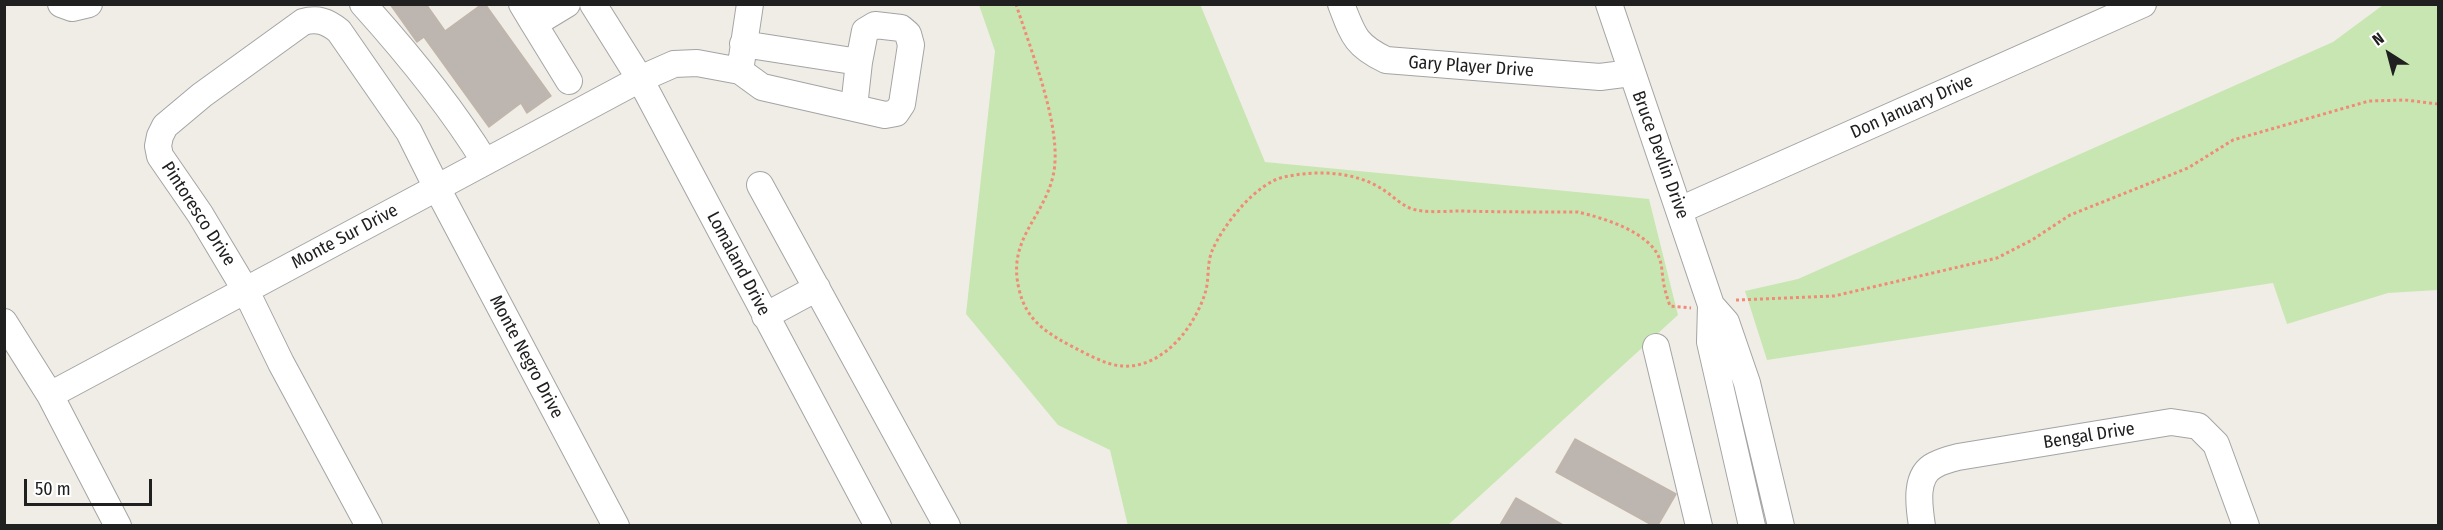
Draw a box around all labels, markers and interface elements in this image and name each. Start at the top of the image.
north arrow [2359,24,2419,84]
text: N [2369,29,2388,50]
street label: Gary Player Drive [1408,52,1534,82]
street label: Don January Drive [1847,70,1977,144]
street label: Bruce Devlin Drive [1627,88,1693,222]
street label: Pintoresco Drive [156,158,240,270]
street label: Monte Sur Drive [288,200,402,274]
street label: Lomaland Drive [702,208,774,320]
street label: Monte Negro Drive [484,292,568,422]
street label: Bengal Drive [2042,418,2136,454]
scale bar [27,467,154,505]
text: 50 m [35,478,71,500]

